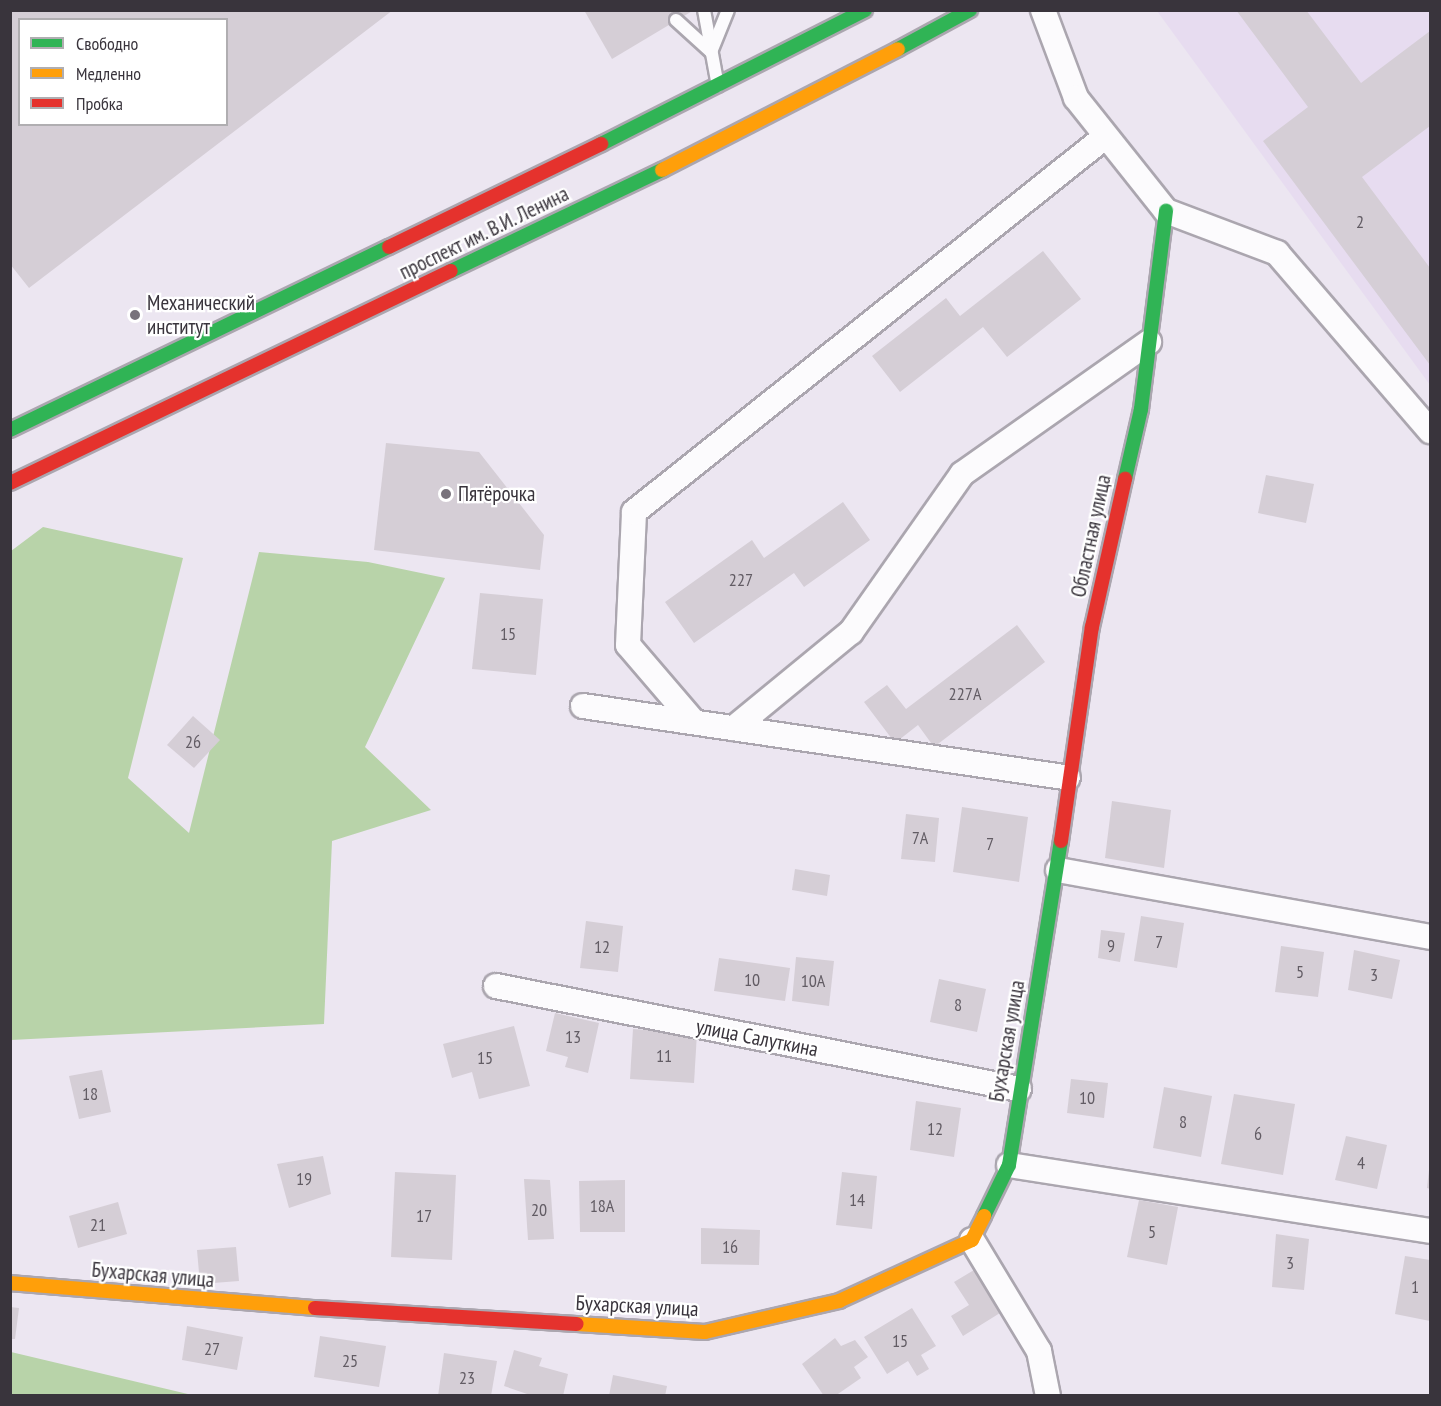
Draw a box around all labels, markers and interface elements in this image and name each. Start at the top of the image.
legend [18,18,228,126]
text: Свободно [76,32,138,55]
text: Медленно [76,62,141,85]
text: Пробка [76,92,123,115]
street label: проспект им. В.И. Ленина [394,180,574,286]
house number: 2 [1356,211,1364,233]
place label: Механический институт [147,290,255,340]
marker: Механический институт [128,308,142,322]
street label: Областная улица [1066,472,1116,600]
place label: Пятёрочка [458,481,535,507]
marker: Пятёрочка [439,487,453,501]
house number: 227 [729,569,753,591]
house number: 15 [500,623,516,645]
house number: 227А [949,683,981,705]
house number: 26 [185,731,201,753]
house number: 7А [912,827,928,849]
house number: 7 [986,833,994,855]
house number: 7 [1155,931,1163,953]
house number: 9 [1107,935,1115,957]
house number: 12 [594,936,610,958]
house number: 5 [1296,961,1304,983]
house number: 3 [1370,964,1378,986]
house number: 10 [744,969,760,991]
house number: 10А [801,970,825,992]
street label: Бухарская улица [984,978,1030,1104]
house number: 8 [954,994,962,1016]
street label: улица Салуткина [694,1014,820,1062]
house number: 13 [565,1026,581,1048]
house number: 11 [656,1045,672,1067]
house number: 15 [477,1047,493,1069]
house number: 18 [82,1083,98,1105]
house number: 10 [1079,1087,1095,1109]
house number: 8 [1179,1111,1187,1133]
house number: 12 [927,1118,943,1140]
house number: 6 [1254,1123,1262,1145]
house number: 4 [1357,1152,1365,1174]
house number: 19 [296,1168,312,1190]
house number: 14 [849,1189,865,1211]
house number: 18А [590,1195,614,1217]
house number: 20 [531,1199,547,1221]
house number: 17 [416,1205,432,1227]
house number: 21 [90,1214,106,1236]
house number: 5 [1148,1221,1156,1243]
house number: 16 [722,1236,738,1258]
house number: 3 [1286,1252,1294,1274]
street label: Бухарская улица [91,1257,215,1293]
house number: 1 [1411,1276,1419,1298]
street label: Бухарская улица [575,1290,699,1322]
house number: 15 [892,1330,908,1352]
house number: 27 [204,1338,220,1360]
house number: 25 [342,1350,358,1372]
house number: 23 [459,1367,475,1389]

